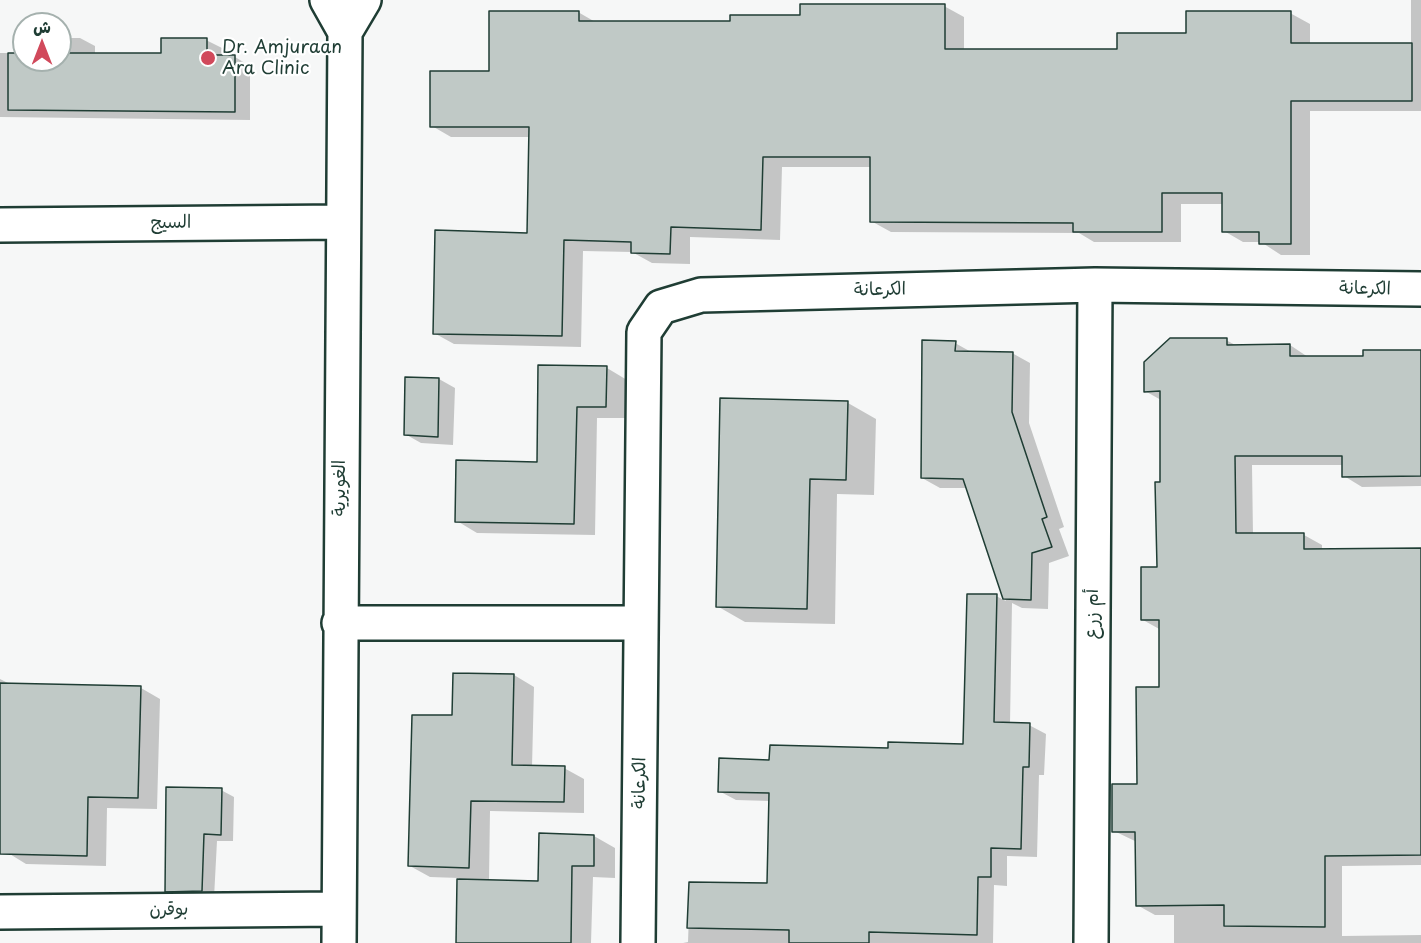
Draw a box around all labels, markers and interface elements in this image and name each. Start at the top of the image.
north arrow [12,12,72,72]
text: ش [33,14,51,38]
place label: Dr. Amjuraan Ara Clinic [222,37,342,80]
marker: Dr. Amjuraan Ara Clinic [199,49,217,67]
street label: السيج [150,212,192,234]
street label: الكرعانة [1339,278,1391,300]
street label: الكرعانة [854,279,906,301]
street label: الغويرية [329,460,351,516]
street label: أم زرع [1082,589,1104,639]
street label: الكرعانة [629,757,651,809]
street label: بوقرن [149,899,189,921]

